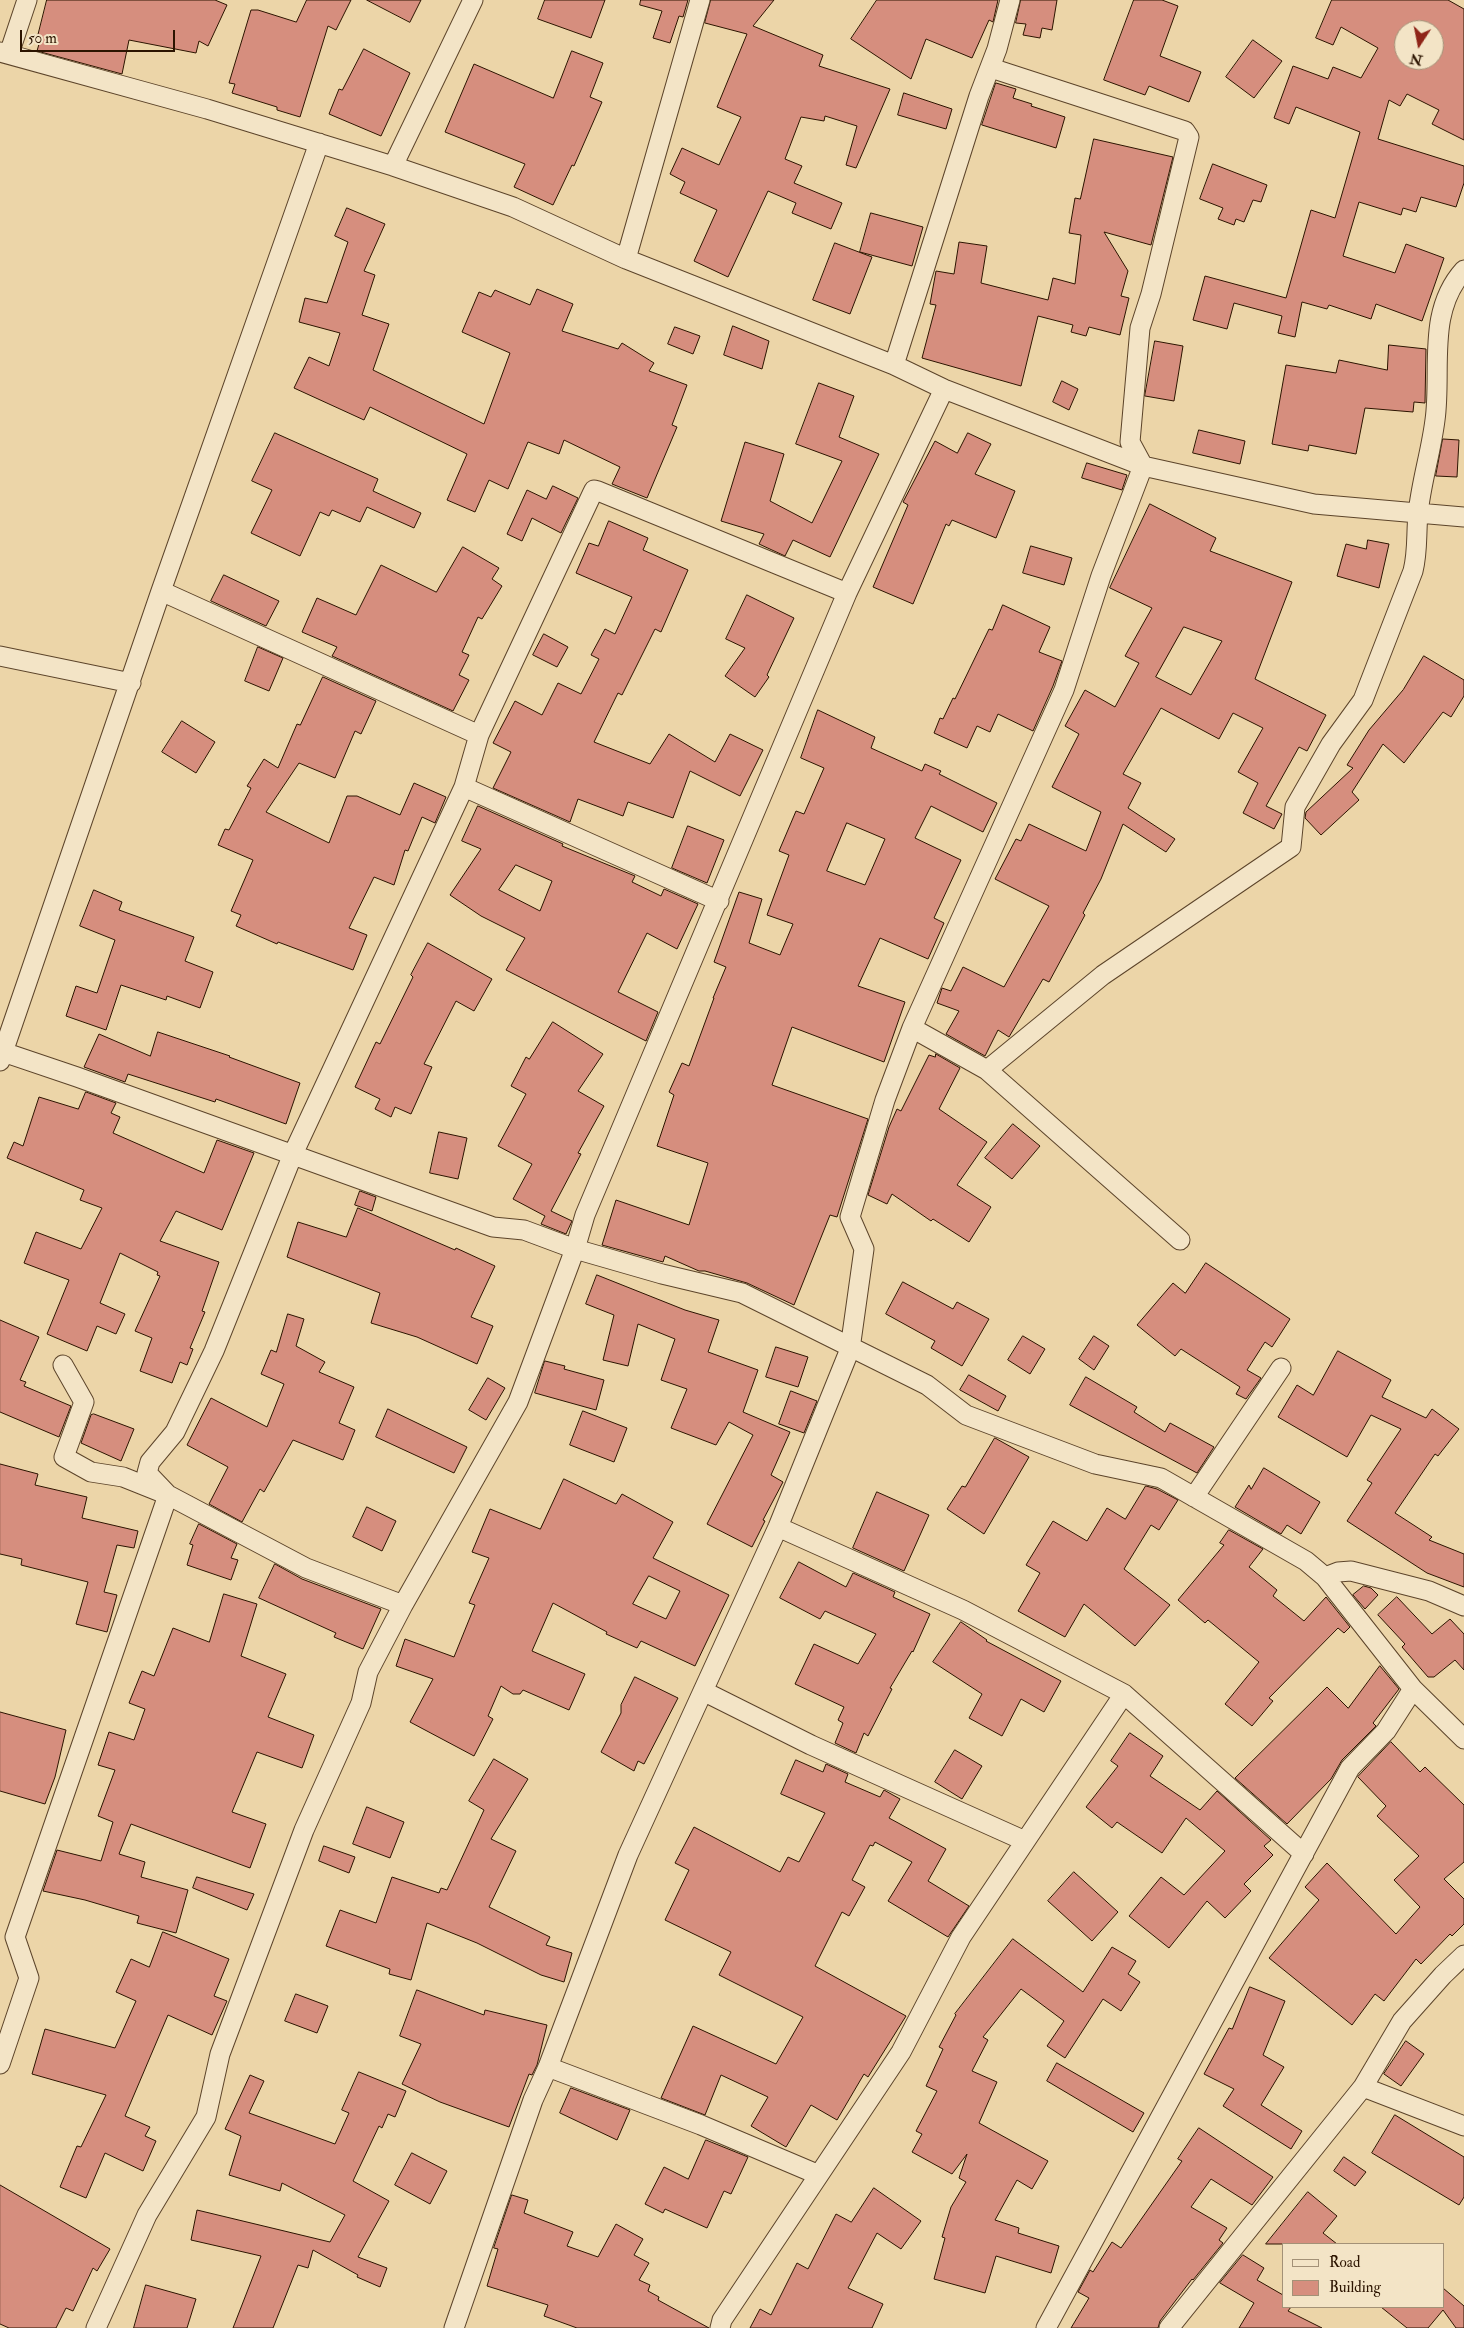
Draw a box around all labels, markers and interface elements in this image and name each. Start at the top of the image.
scale bar [22,20,178,52]
north arrow [1394,20,1444,70]
text: 50 m [28,29,57,48]
text: N [1408,50,1424,69]
legend [1282,2243,1444,2308]
text: Road [1329,2253,1360,2272]
text: Building [1329,2278,1381,2297]

